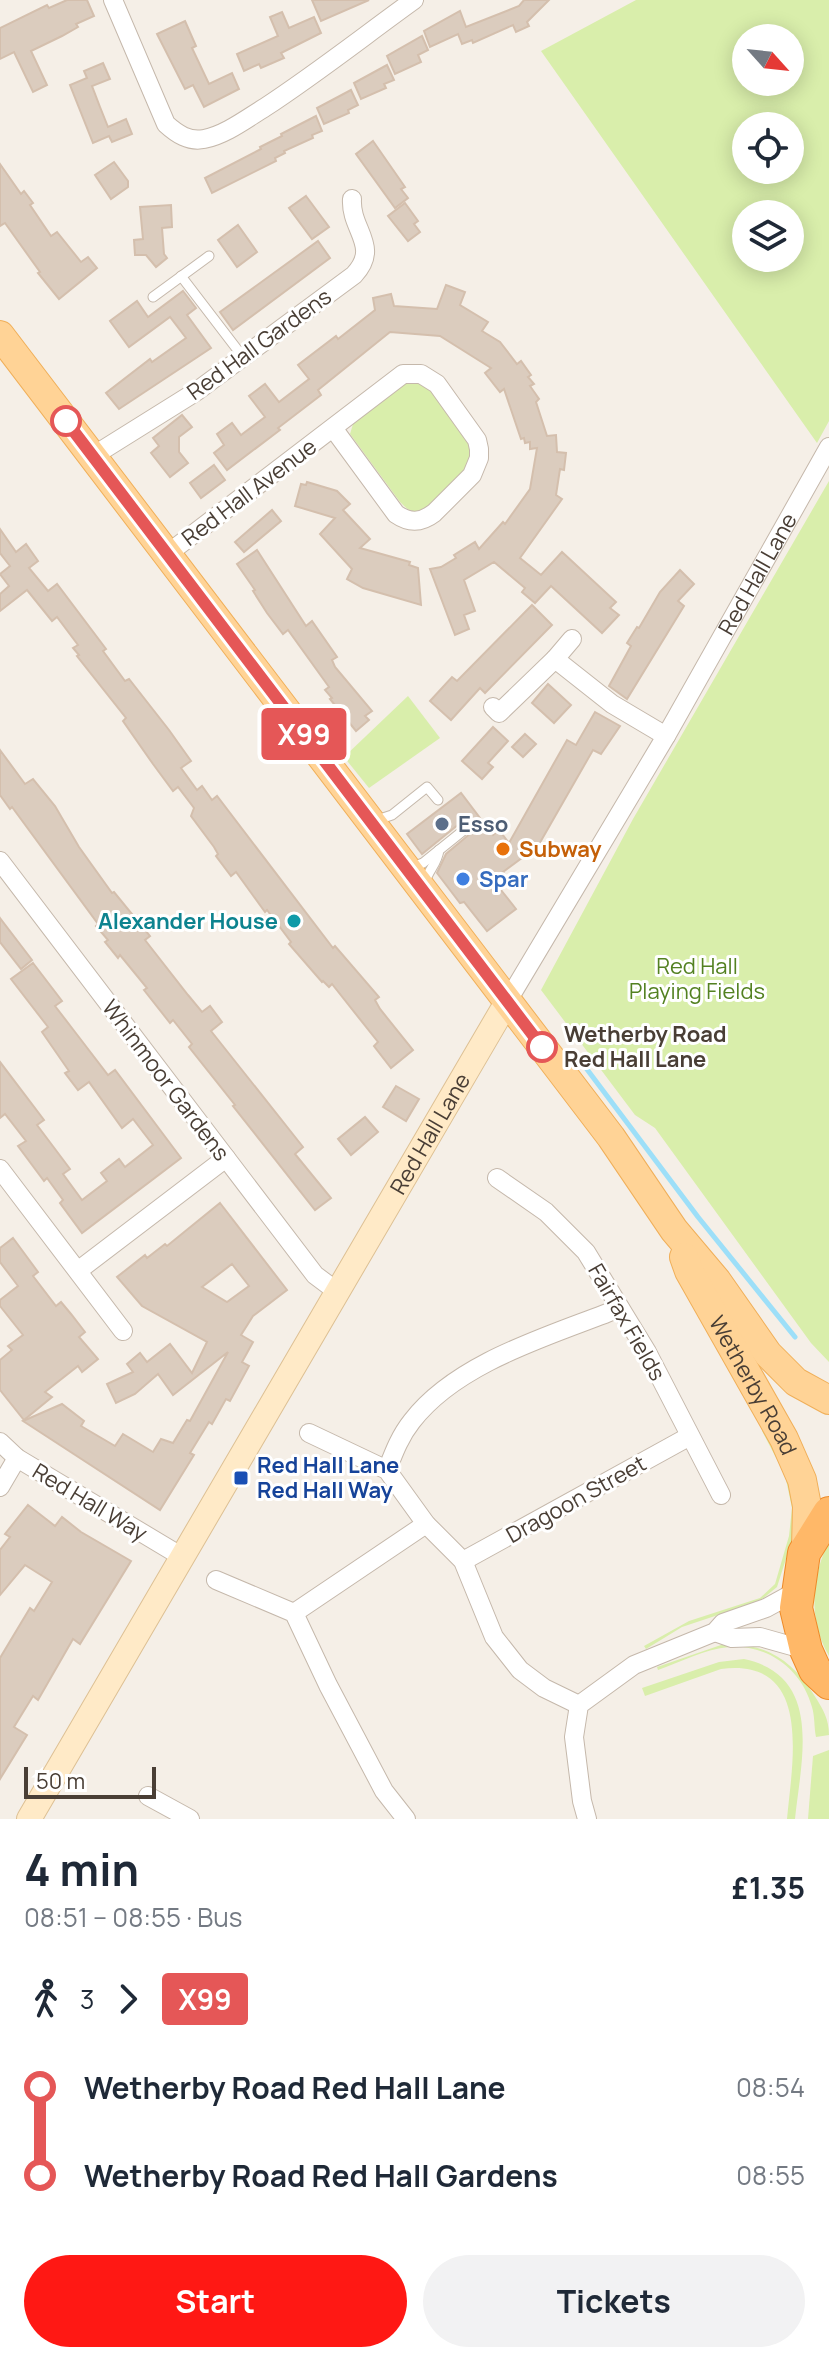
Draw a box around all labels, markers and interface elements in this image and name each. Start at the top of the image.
north arrow [732,24,804,96]
map controls [732,24,804,272]
button: locate [732,112,804,184]
button: layers [732,200,804,272]
street label: Red Hall Gardens [181,281,337,407]
unlabelled marker [51,406,81,436]
street label: Red Hall Avenue [176,431,323,553]
street label: Red Hall Lane [711,507,804,640]
line badge: X99 [258,708,350,760]
text: X99 [277,715,331,753]
place label: Esso [458,809,508,839]
marker: Esso [433,815,451,833]
place label: Subway [519,834,602,864]
marker: Subway [494,840,512,858]
place label: Spar [479,864,529,894]
marker: Spar [454,870,472,888]
place label: Alexander House [98,906,278,936]
marker: Alexander House [285,912,303,930]
park label: Red Hall Playing Fields [629,951,765,1006]
street label: Whinmoor Gardens [96,993,236,1167]
place label: Wetherby Road Red Hall Lane [564,1019,727,1074]
marker: Wetherby Road Red Hall Lane [527,1032,557,1062]
street label: Red Hall Lane [383,1068,477,1200]
street label: Fairfax Fields [581,1258,673,1386]
street label: Wetherby Road [702,1310,804,1460]
street label: Dragoon Street [501,1448,651,1550]
place label: Red Hall Lane Red Hall Way [257,1450,399,1505]
street label: Red Hall Way [27,1456,153,1548]
marker: Red Hall Lane Red Hall Way [232,1469,250,1487]
scale bar [24,1763,156,1799]
text: 50 m [36,1766,85,1796]
text: 4 min [24,1839,139,1899]
text: £1.35 [732,1867,805,1908]
text: 08:51 – 08:55 · Bus [24,1899,242,1935]
icon: walk [24,1977,68,2021]
icon: forward [106,1977,150,2021]
text: X99 [178,1980,232,2018]
text: 3 [80,1981,94,2017]
text: Wetherby Road Red Hall Lane [84,2067,506,2108]
text: 08:54 [736,2069,805,2105]
text: Wetherby Road Red Hall Gardens [84,2155,558,2196]
text: 08:55 [736,2157,805,2193]
button: Start [24,2255,407,2347]
button: Tickets [423,2255,805,2347]

